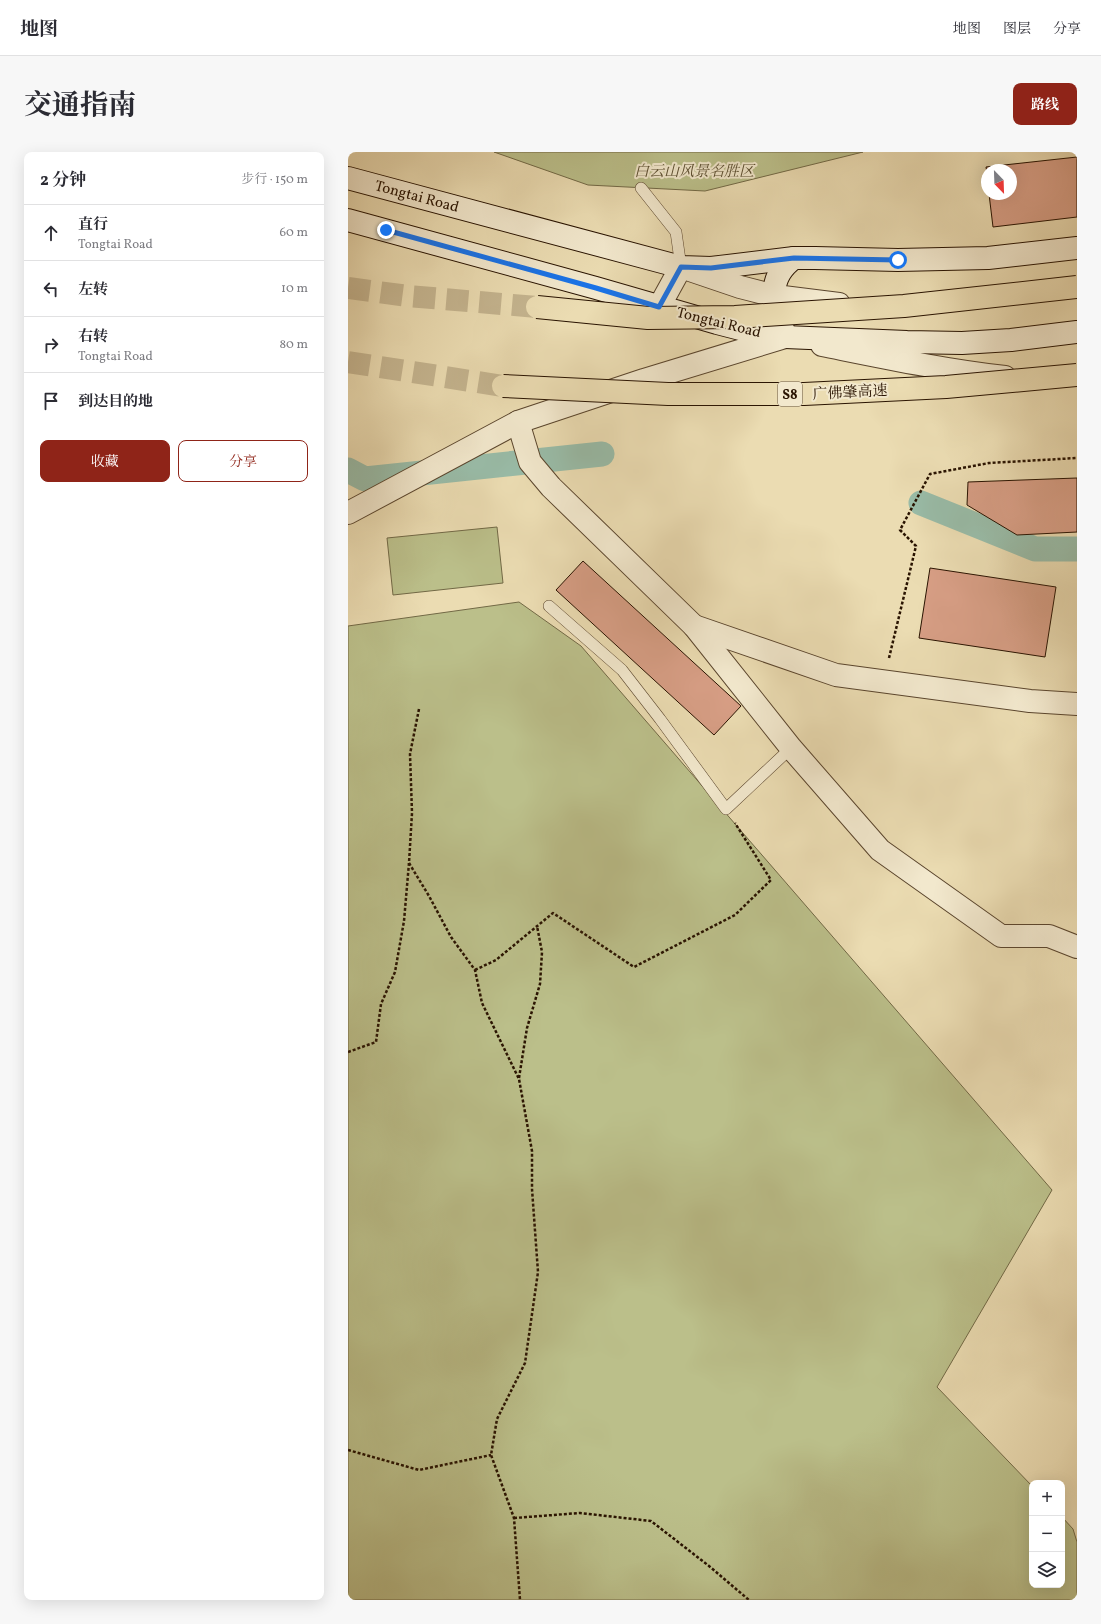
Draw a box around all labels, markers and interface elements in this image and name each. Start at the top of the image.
text: 地图 [20,17,58,43]
text: 地图 [953,20,981,39]
text: 图层 [1003,20,1031,39]
text: 分享 [1053,20,1081,39]
button: 路线 [1013,83,1077,125]
text: 交通指南 [24,87,136,126]
park label: 白云山风景名胜区 [634,162,756,183]
north arrow [981,164,1017,200]
text: 2 分钟 [40,169,86,192]
text: 步行 · 150 m [241,171,308,189]
street label: Tongtai Road [372,176,461,219]
text: 直行 [78,215,108,236]
route end [377,221,395,239]
icon: ahead [40,222,62,244]
text: 60 m [280,224,308,242]
text: Tongtai Road [78,236,153,254]
route start [889,251,907,269]
icon: left [40,278,62,300]
text: 左转 [78,280,108,301]
text: 10 m [281,280,308,298]
street label: Tongtai Road [674,303,763,344]
text: 右转 [78,327,108,348]
icon: right [40,334,62,356]
text: 80 m [279,336,308,354]
text: Tongtai Road [78,348,153,366]
street label: 广佛肇高速 [812,381,888,406]
road number: S8 [778,382,802,406]
icon: arrive [40,390,62,412]
text: 到达目的地 [78,392,153,413]
button: 收藏 [40,440,170,482]
button: 分享 [178,440,308,482]
map controls [1029,1480,1065,1588]
button: + [1029,1480,1065,1516]
button: − [1029,1516,1065,1552]
button: layers [1029,1552,1065,1588]

